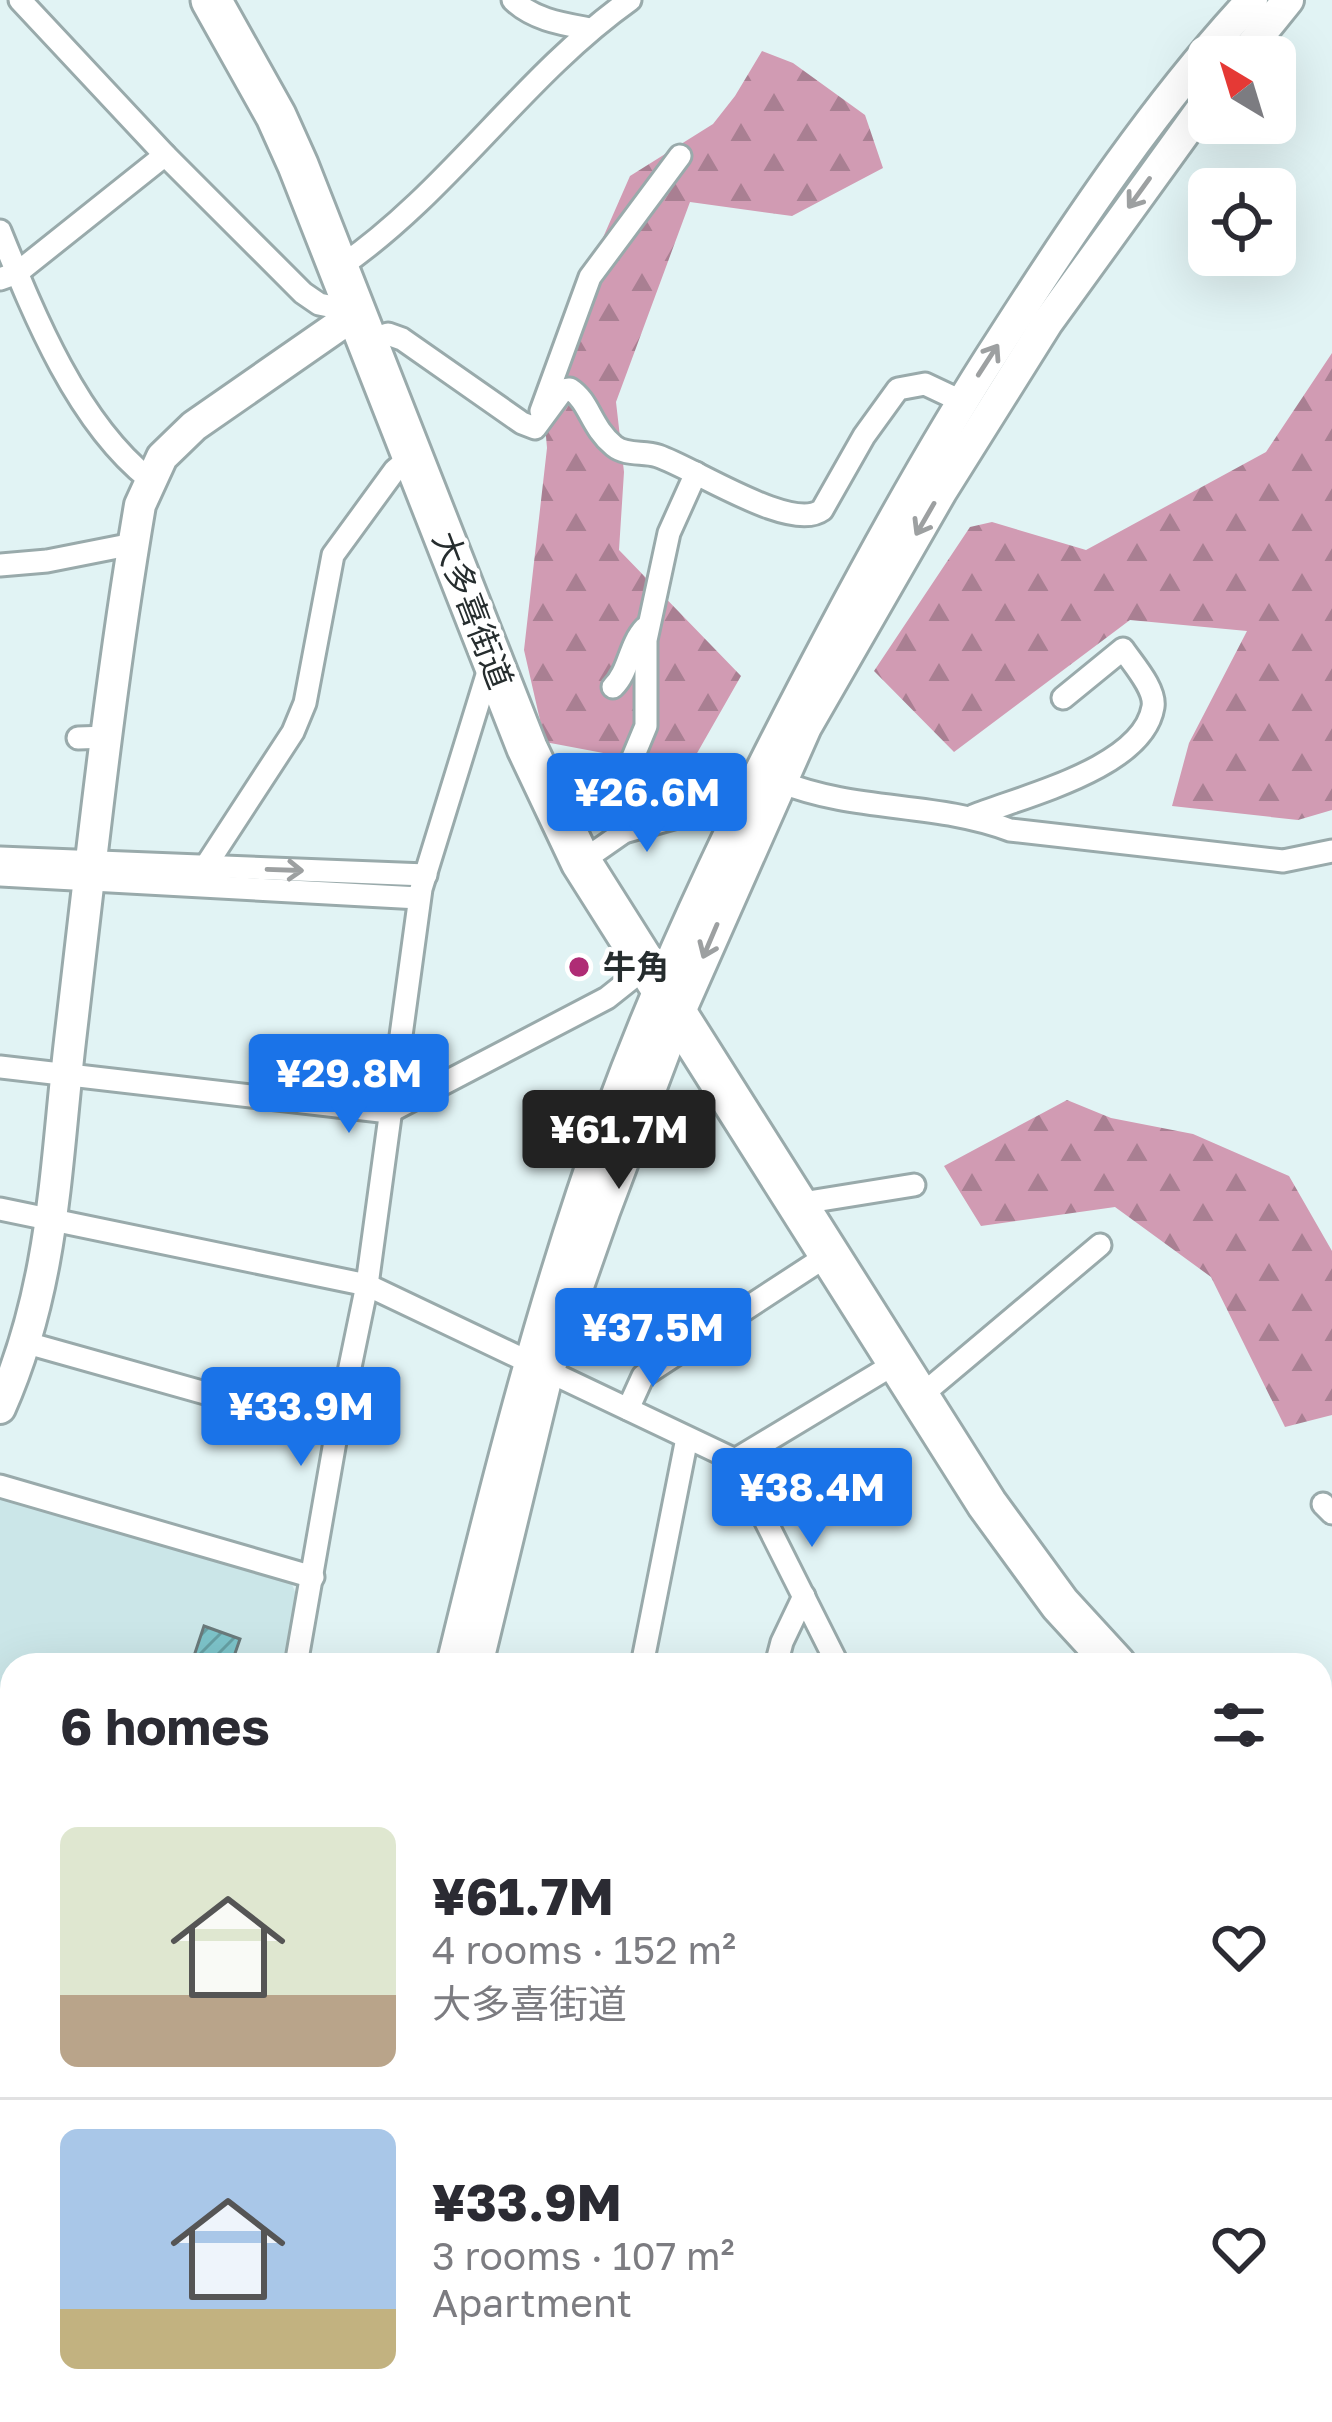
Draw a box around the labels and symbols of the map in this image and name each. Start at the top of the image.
north arrow [1188,36,1296,144]
one-way arrow [1127,176,1152,209]
one-way arrow [975,344,1000,378]
one-way arrow [913,501,937,536]
street label: 大多喜街道 [426,526,521,694]
pin: ¥26.6M [549,753,745,855]
one-way arrow [265,859,304,882]
one-way arrow [698,922,720,958]
place label: 牛角 [603,947,669,986]
marker: 牛角 [566,954,592,980]
pin: ¥29.8M [251,1034,447,1136]
pin: ¥61.7M [521,1090,717,1192]
pin: ¥37.5M [555,1288,751,1390]
pin: ¥33.9M [203,1367,399,1469]
pin: ¥38.4M [714,1448,910,1550]

